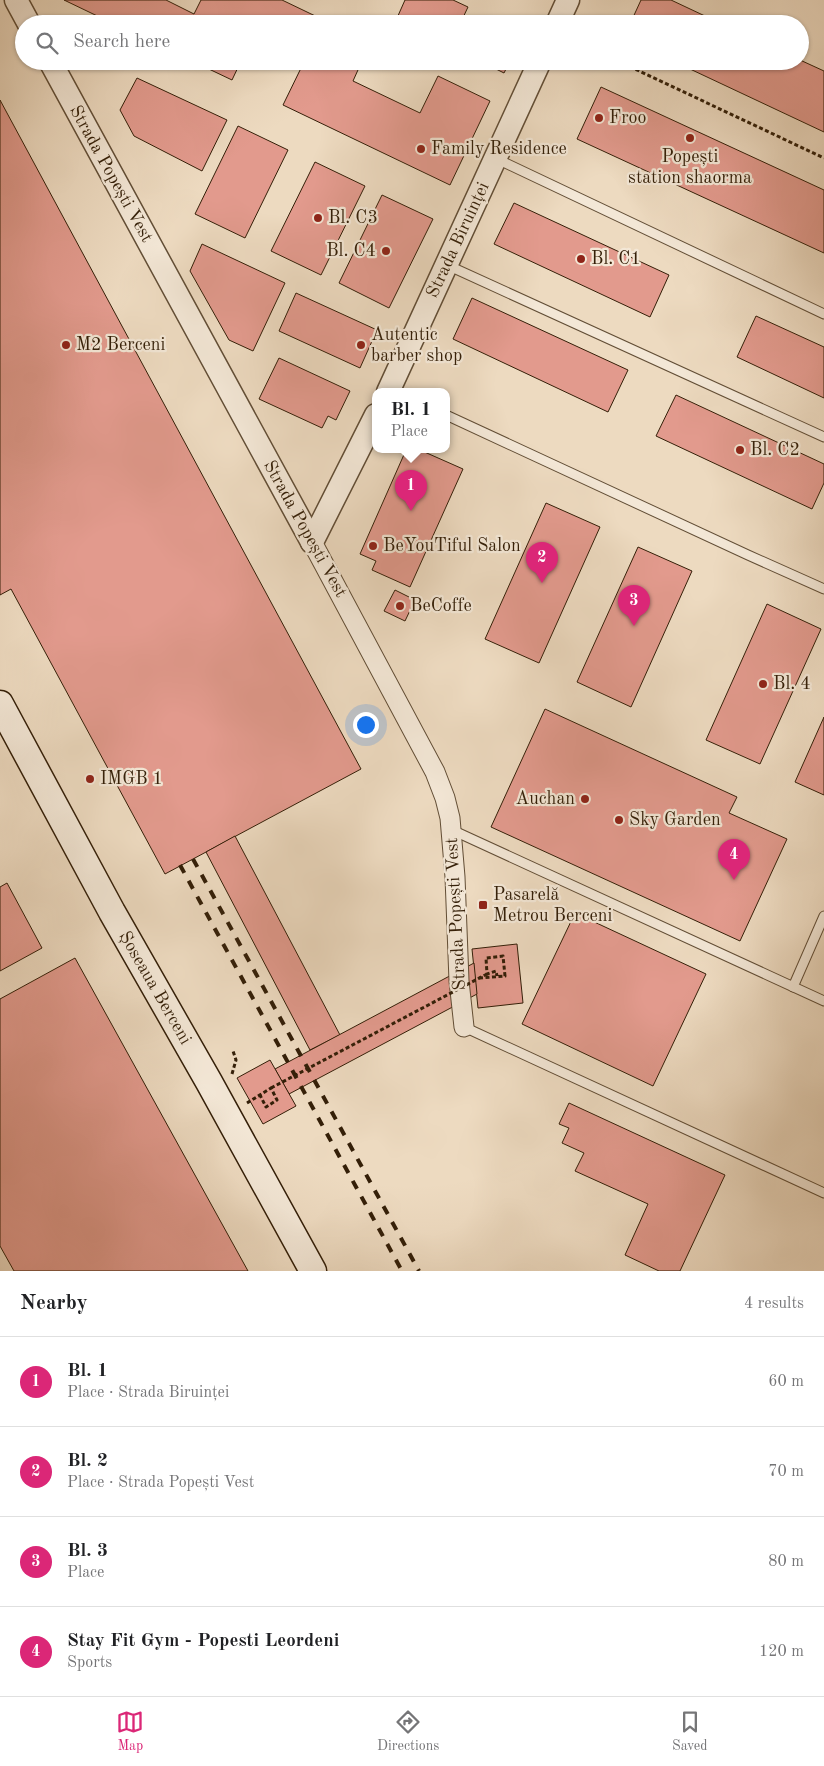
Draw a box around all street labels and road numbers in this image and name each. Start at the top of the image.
street label: Strada Popești Vest [65,103,156,246]
street label: Strada Biruinței [423,179,494,301]
street label: Strada Popești Vest [259,458,350,601]
street label: Strada Popești Vest [443,837,470,991]
street label: Șoseaua Berceni [114,928,195,1048]

